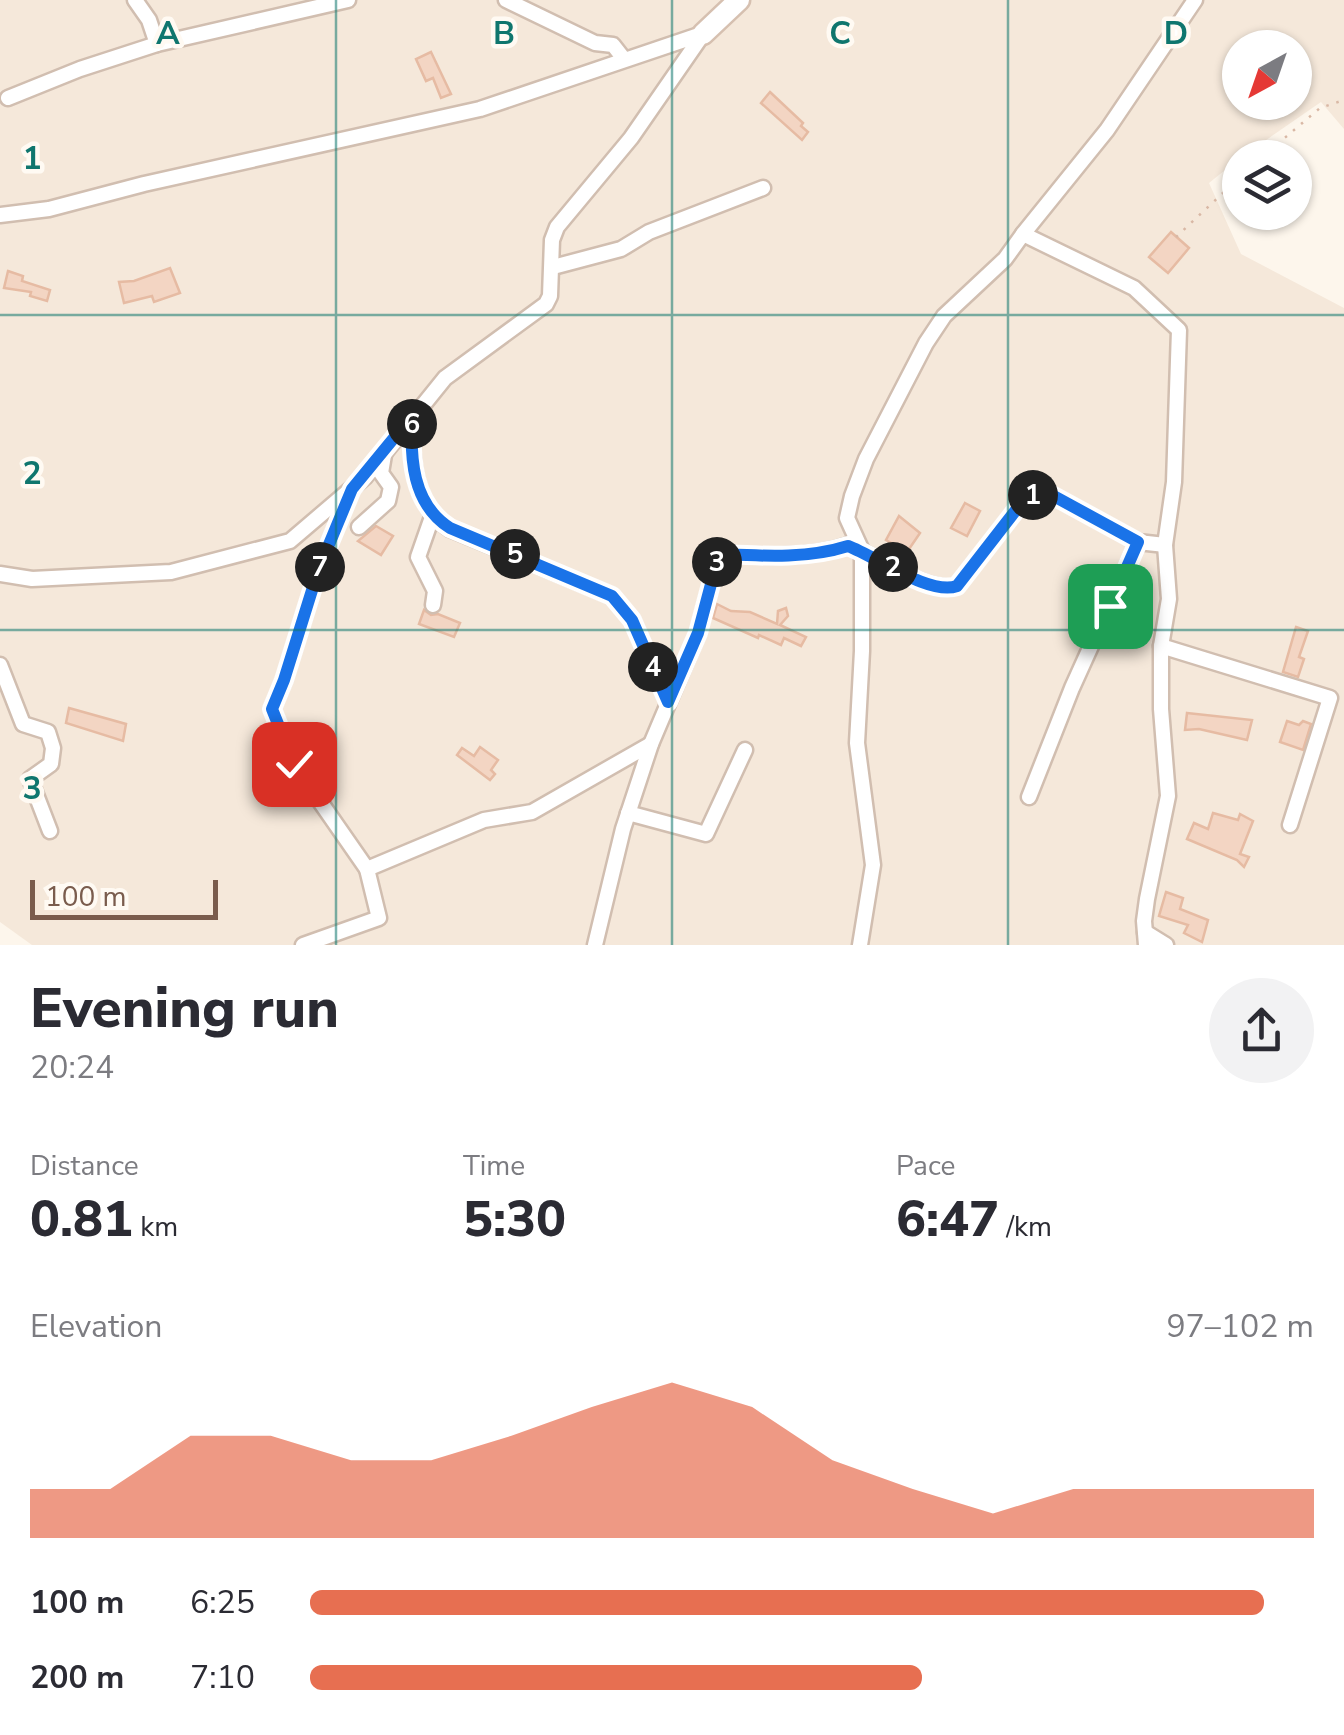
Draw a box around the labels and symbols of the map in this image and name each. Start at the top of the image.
text: A [156,12,180,55]
text: B [493,12,515,55]
text: C [829,12,851,55]
text: D [1164,12,1188,55]
north arrow [1222,30,1312,120]
text: 1 [22,137,42,180]
pin: 6 [387,399,437,449]
text: 2 [22,452,42,495]
pin: 1 [1008,470,1058,520]
pin: 5 [490,529,540,579]
pin: 3 [692,537,742,587]
pin: 7 [295,542,345,592]
pin: 2 [868,542,918,592]
pin [1068,564,1153,649]
pin: 4 [628,642,678,692]
pin [252,722,337,807]
text: 3 [22,767,42,810]
scale bar [30,875,218,920]

